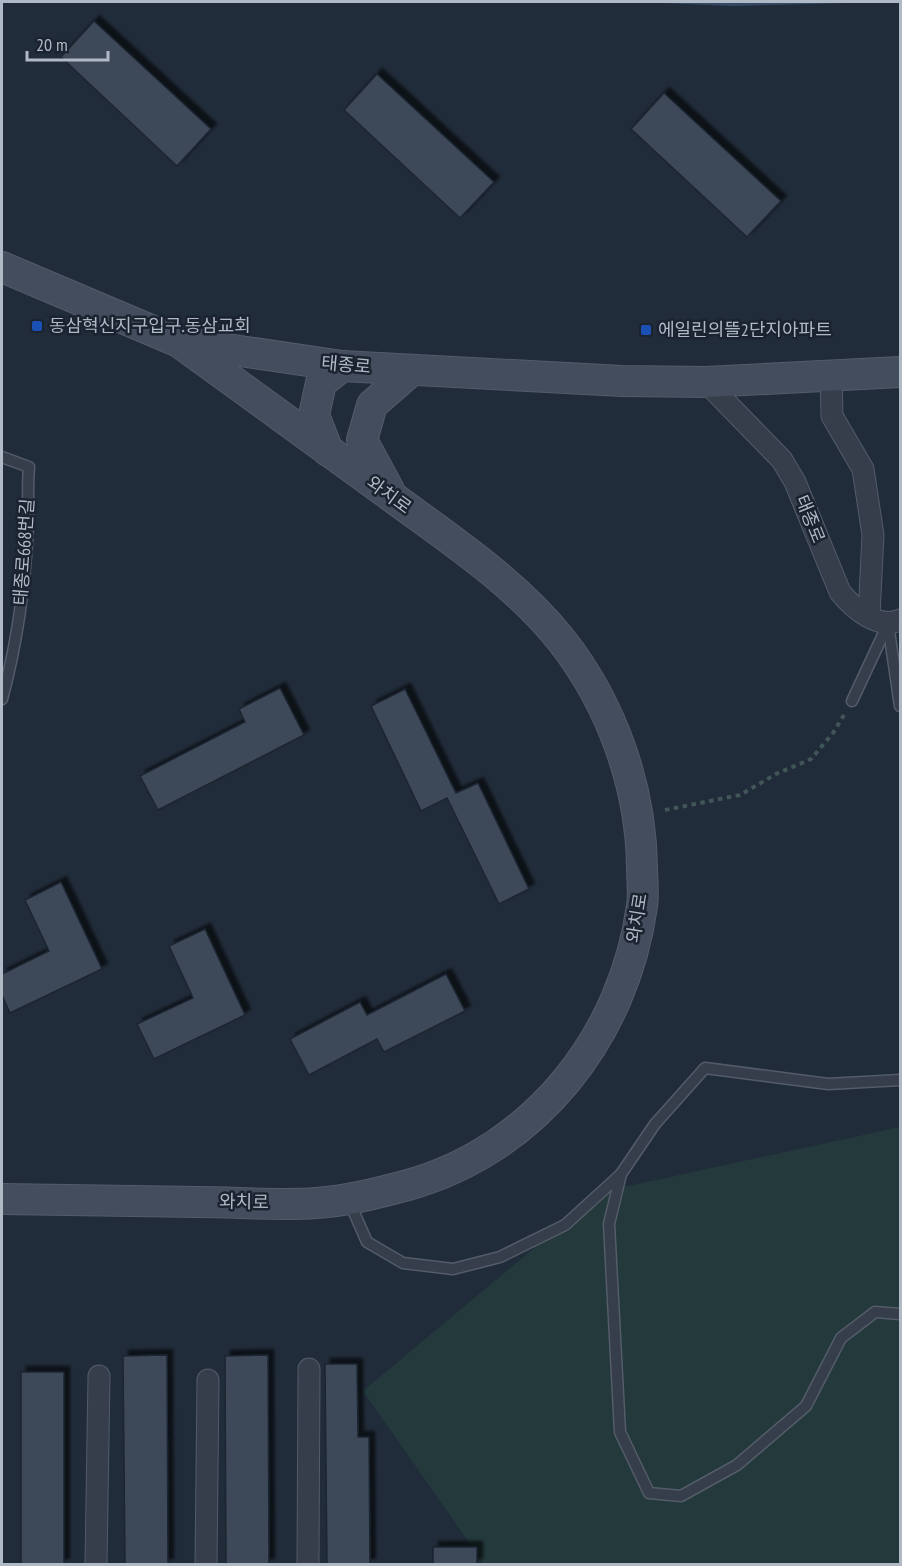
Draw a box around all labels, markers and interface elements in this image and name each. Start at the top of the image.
scale bar [27,24,108,62]
text: 20 m [36,33,68,56]
place label: 동삼혁신지구입구.동삼교회 [49,314,251,337]
place label: 에일린의뜰2단지아파트 [658,318,832,341]
marker: 동삼혁신지구입구.동삼교회 [30,319,44,333]
marker: 에일린의뜰2단지아파트 [639,323,653,337]
street label: 태종로 [320,351,372,378]
street label: 와치로 [362,471,416,519]
street label: 태종로 [790,491,830,546]
street label: 태종로668번길 [8,498,39,606]
street label: 와치로 [621,892,652,944]
street label: 와치로 [219,1190,269,1213]

